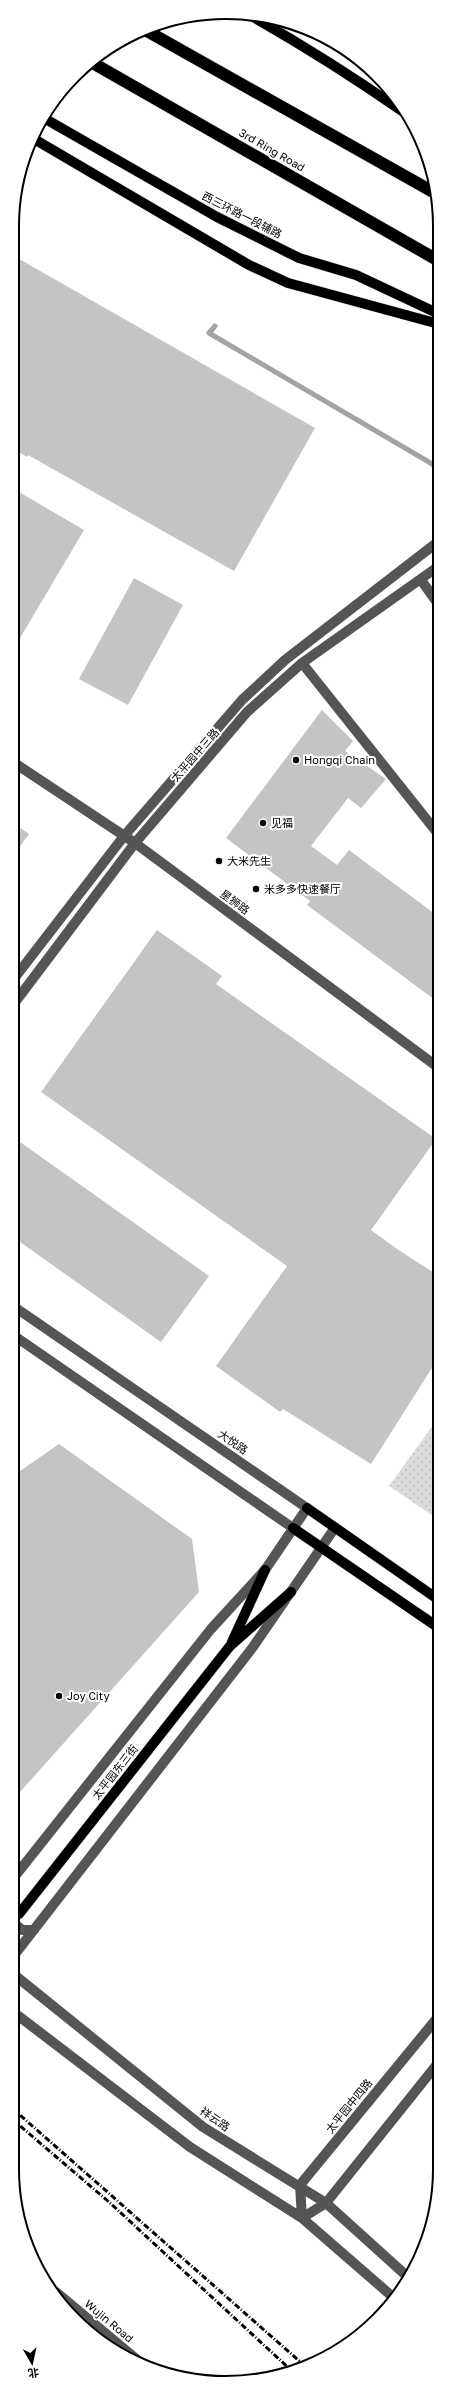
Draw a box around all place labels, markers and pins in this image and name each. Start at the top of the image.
place label: Hongqi Chain [304,753,375,766]
marker: Hongqi Chain [291,755,301,765]
place label: 见福 [271,816,293,829]
marker: 见福 [258,818,268,828]
place label: 大米先生 [227,854,271,867]
marker: 大米先生 [214,856,224,866]
place label: 米多多快速餐厅 [264,882,341,895]
marker: 米多多快速餐厅 [251,884,261,894]
place label: Joy City [67,1689,110,1702]
marker: Joy City [54,1691,64,1701]

